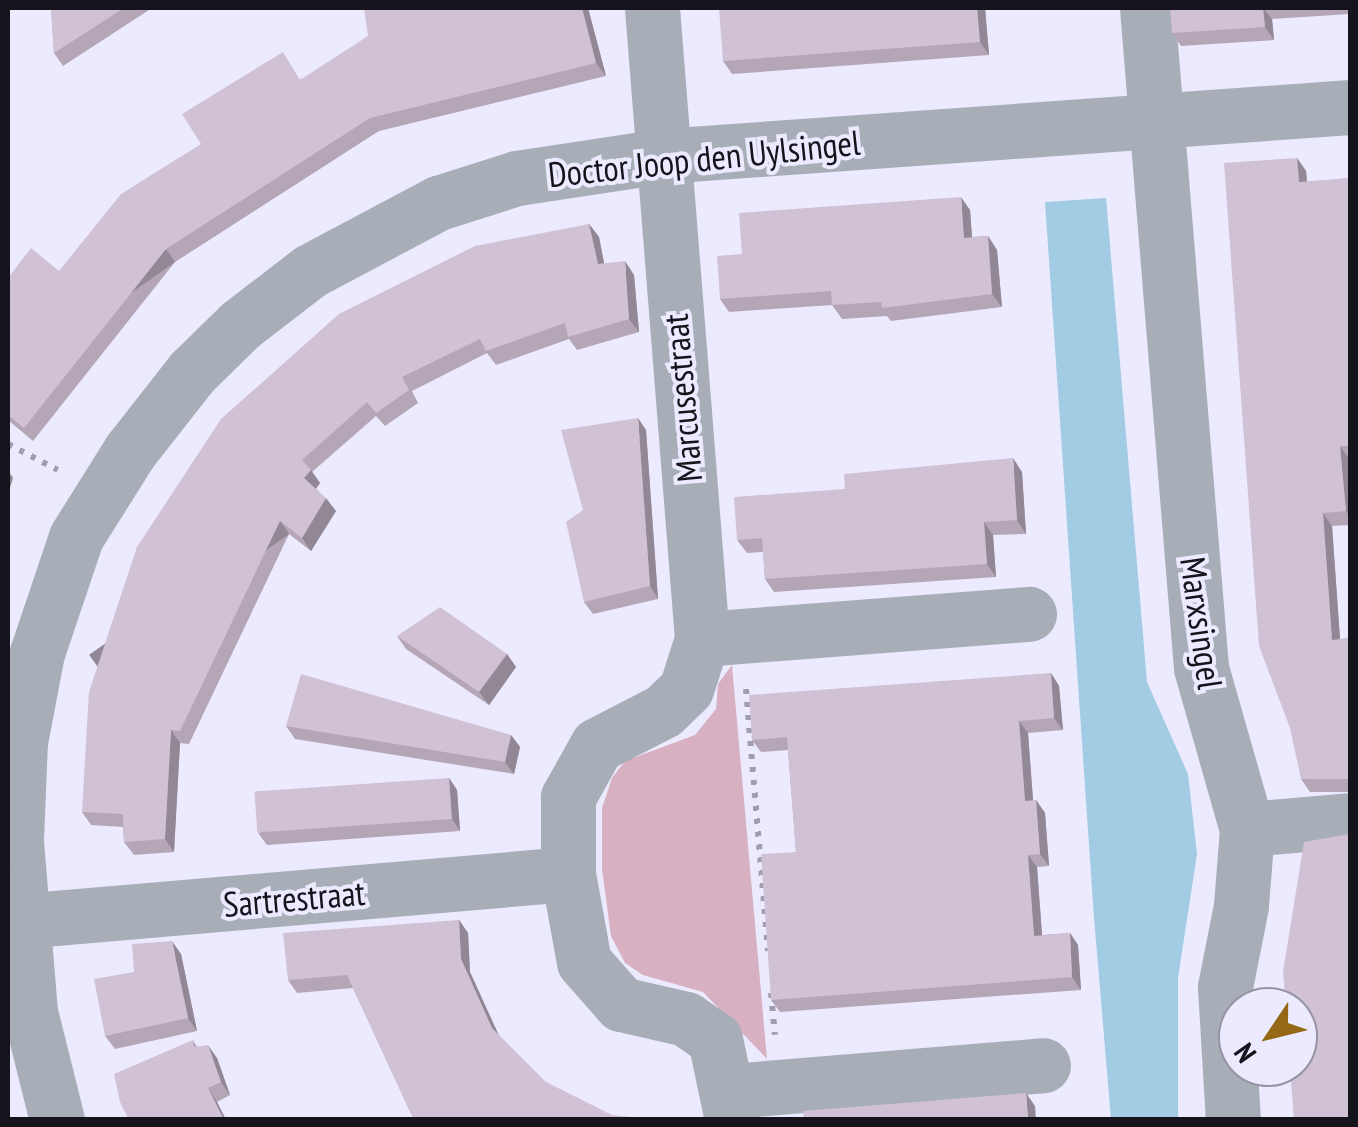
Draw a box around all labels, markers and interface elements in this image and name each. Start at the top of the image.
street label: Doctor Joop den Uylsingel [546,121,862,195]
street label: Marcusestraat [654,312,710,484]
street label: Marxsingel [1172,554,1232,692]
street label: Sartrestraat [222,871,366,925]
north arrow [1218,987,1318,1087]
text: N [1225,1037,1264,1070]

